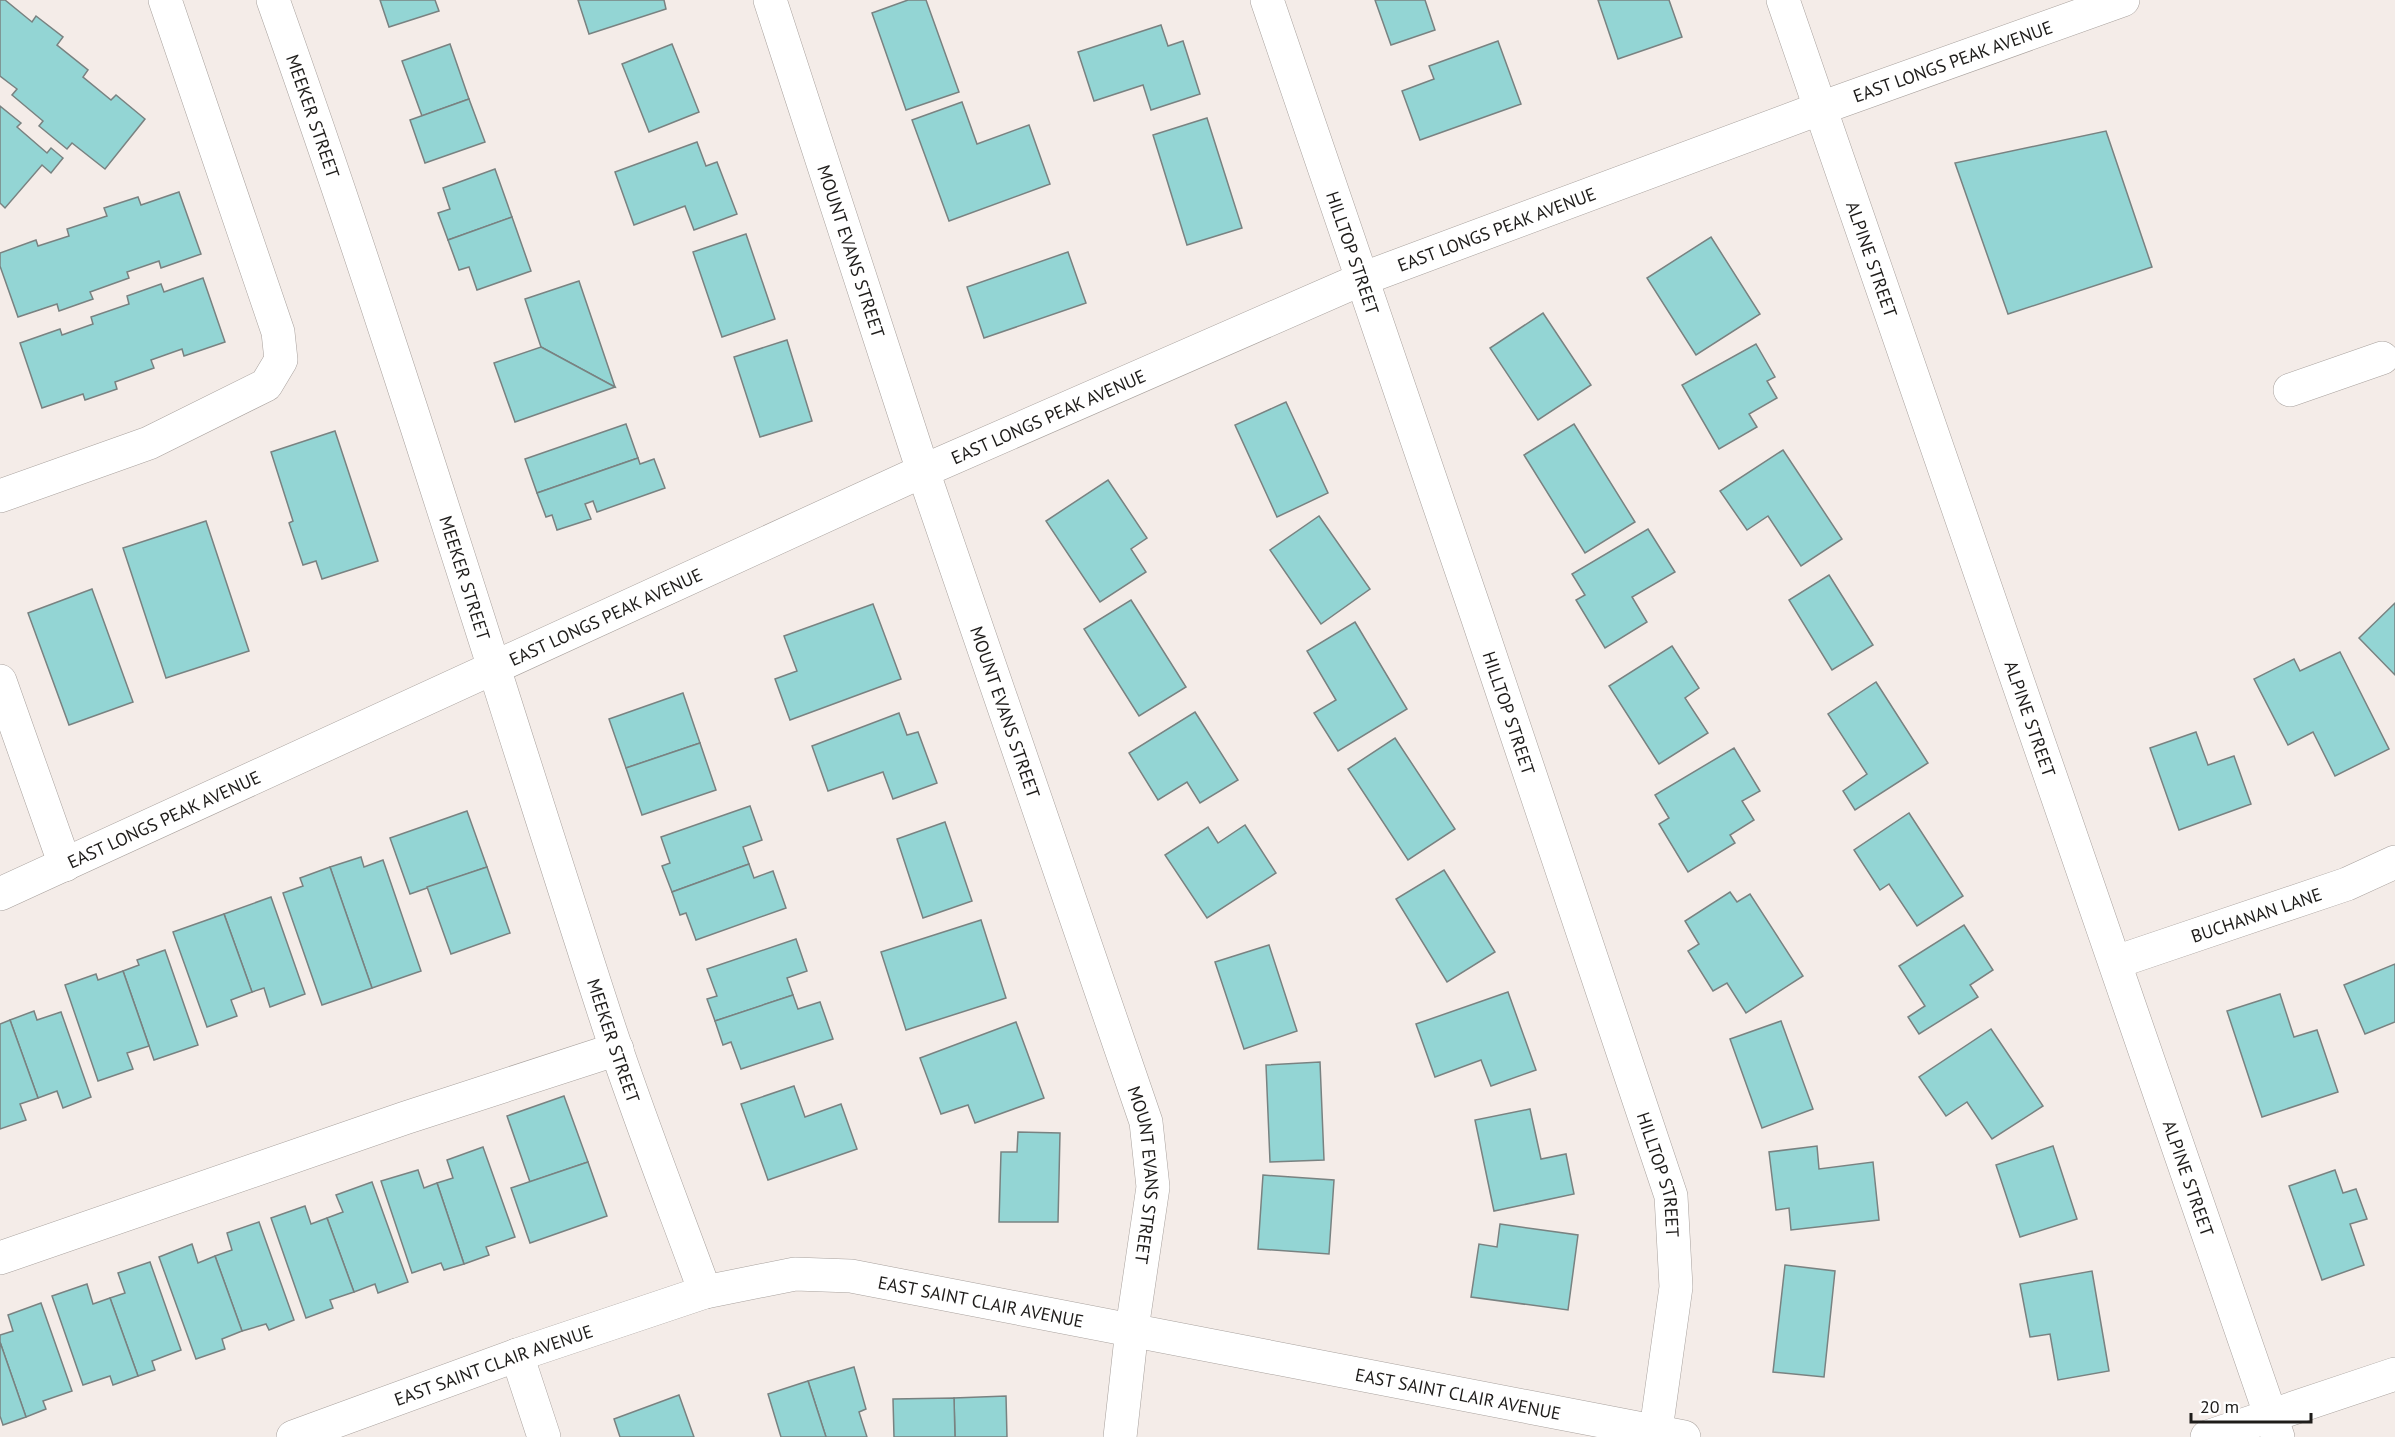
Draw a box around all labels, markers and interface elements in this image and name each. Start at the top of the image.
street label: EAST LONGS PEAK AVENUE [1850,15,2055,107]
street label: MEEKER STREET [282,51,345,181]
street label: MOUNT EVANS STREET [813,162,890,340]
street label: EAST LONGS PEAK AVENUE [1394,181,1599,276]
street label: HILLTOP STREET [1321,188,1385,317]
street label: ALPINE STREET [1842,198,1903,320]
street label: EAST LONGS PEAK AVENUE [947,364,1149,469]
street label: MEEKER STREET [435,513,496,643]
street label: EAST LONGS PEAK AVENUE [505,562,706,671]
street label: MOUNT EVANS STREET [965,623,1046,801]
street label: HILLTOP STREET [1478,648,1541,778]
street label: ALPINE STREET [2000,657,2061,780]
street label: EAST LONGS PEAK AVENUE [63,765,264,873]
street label: BUCHANAN LANE [2188,882,2325,947]
street label: MEEKER STREET [582,976,645,1106]
street label: MOUNT EVANS STREET [1123,1083,1165,1265]
street label: HILLTOP STREET [1632,1109,1685,1238]
street label: ALPINE STREET [2158,1117,2219,1239]
street label: EAST SAINT CLAIR AVENUE [876,1270,1086,1332]
street label: EAST SAINT CLAIR AVENUE [391,1319,596,1411]
street label: EAST SAINT CLAIR AVENUE [1353,1362,1563,1424]
scale bar [2191,1386,2311,1424]
text: 20 m [2200,1395,2239,1418]

